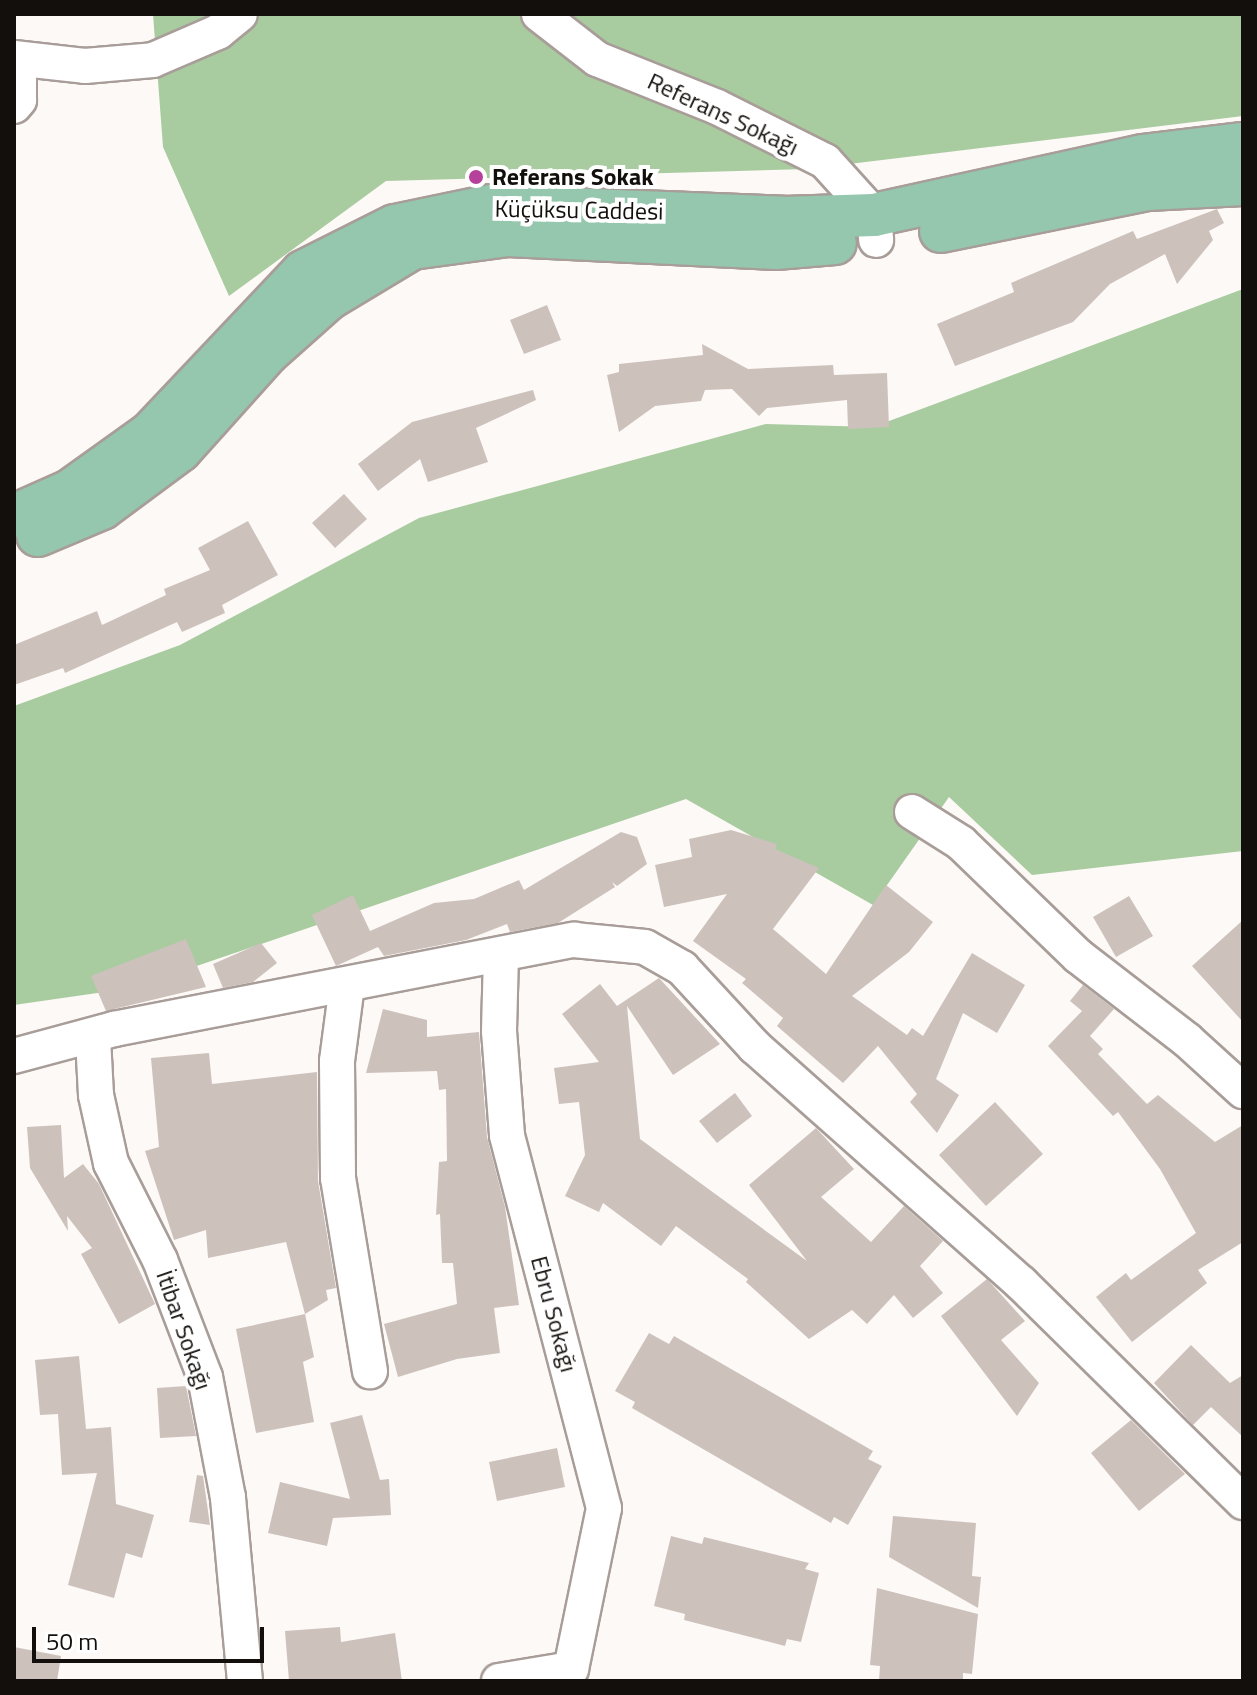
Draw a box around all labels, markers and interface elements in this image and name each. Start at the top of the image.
street label: Referans Sokağı [643,67,803,161]
place label: Referans Sokak [492,163,654,191]
marker: Referans Sokak [467,168,485,186]
street label: Küçüksu Caddesi [494,194,664,226]
street label: Ebru Sokağı [525,1253,583,1375]
street label: İtibar Sokağı [150,1266,218,1394]
scale bar [36,1611,268,1661]
text: 50 m [46,1623,98,1659]

